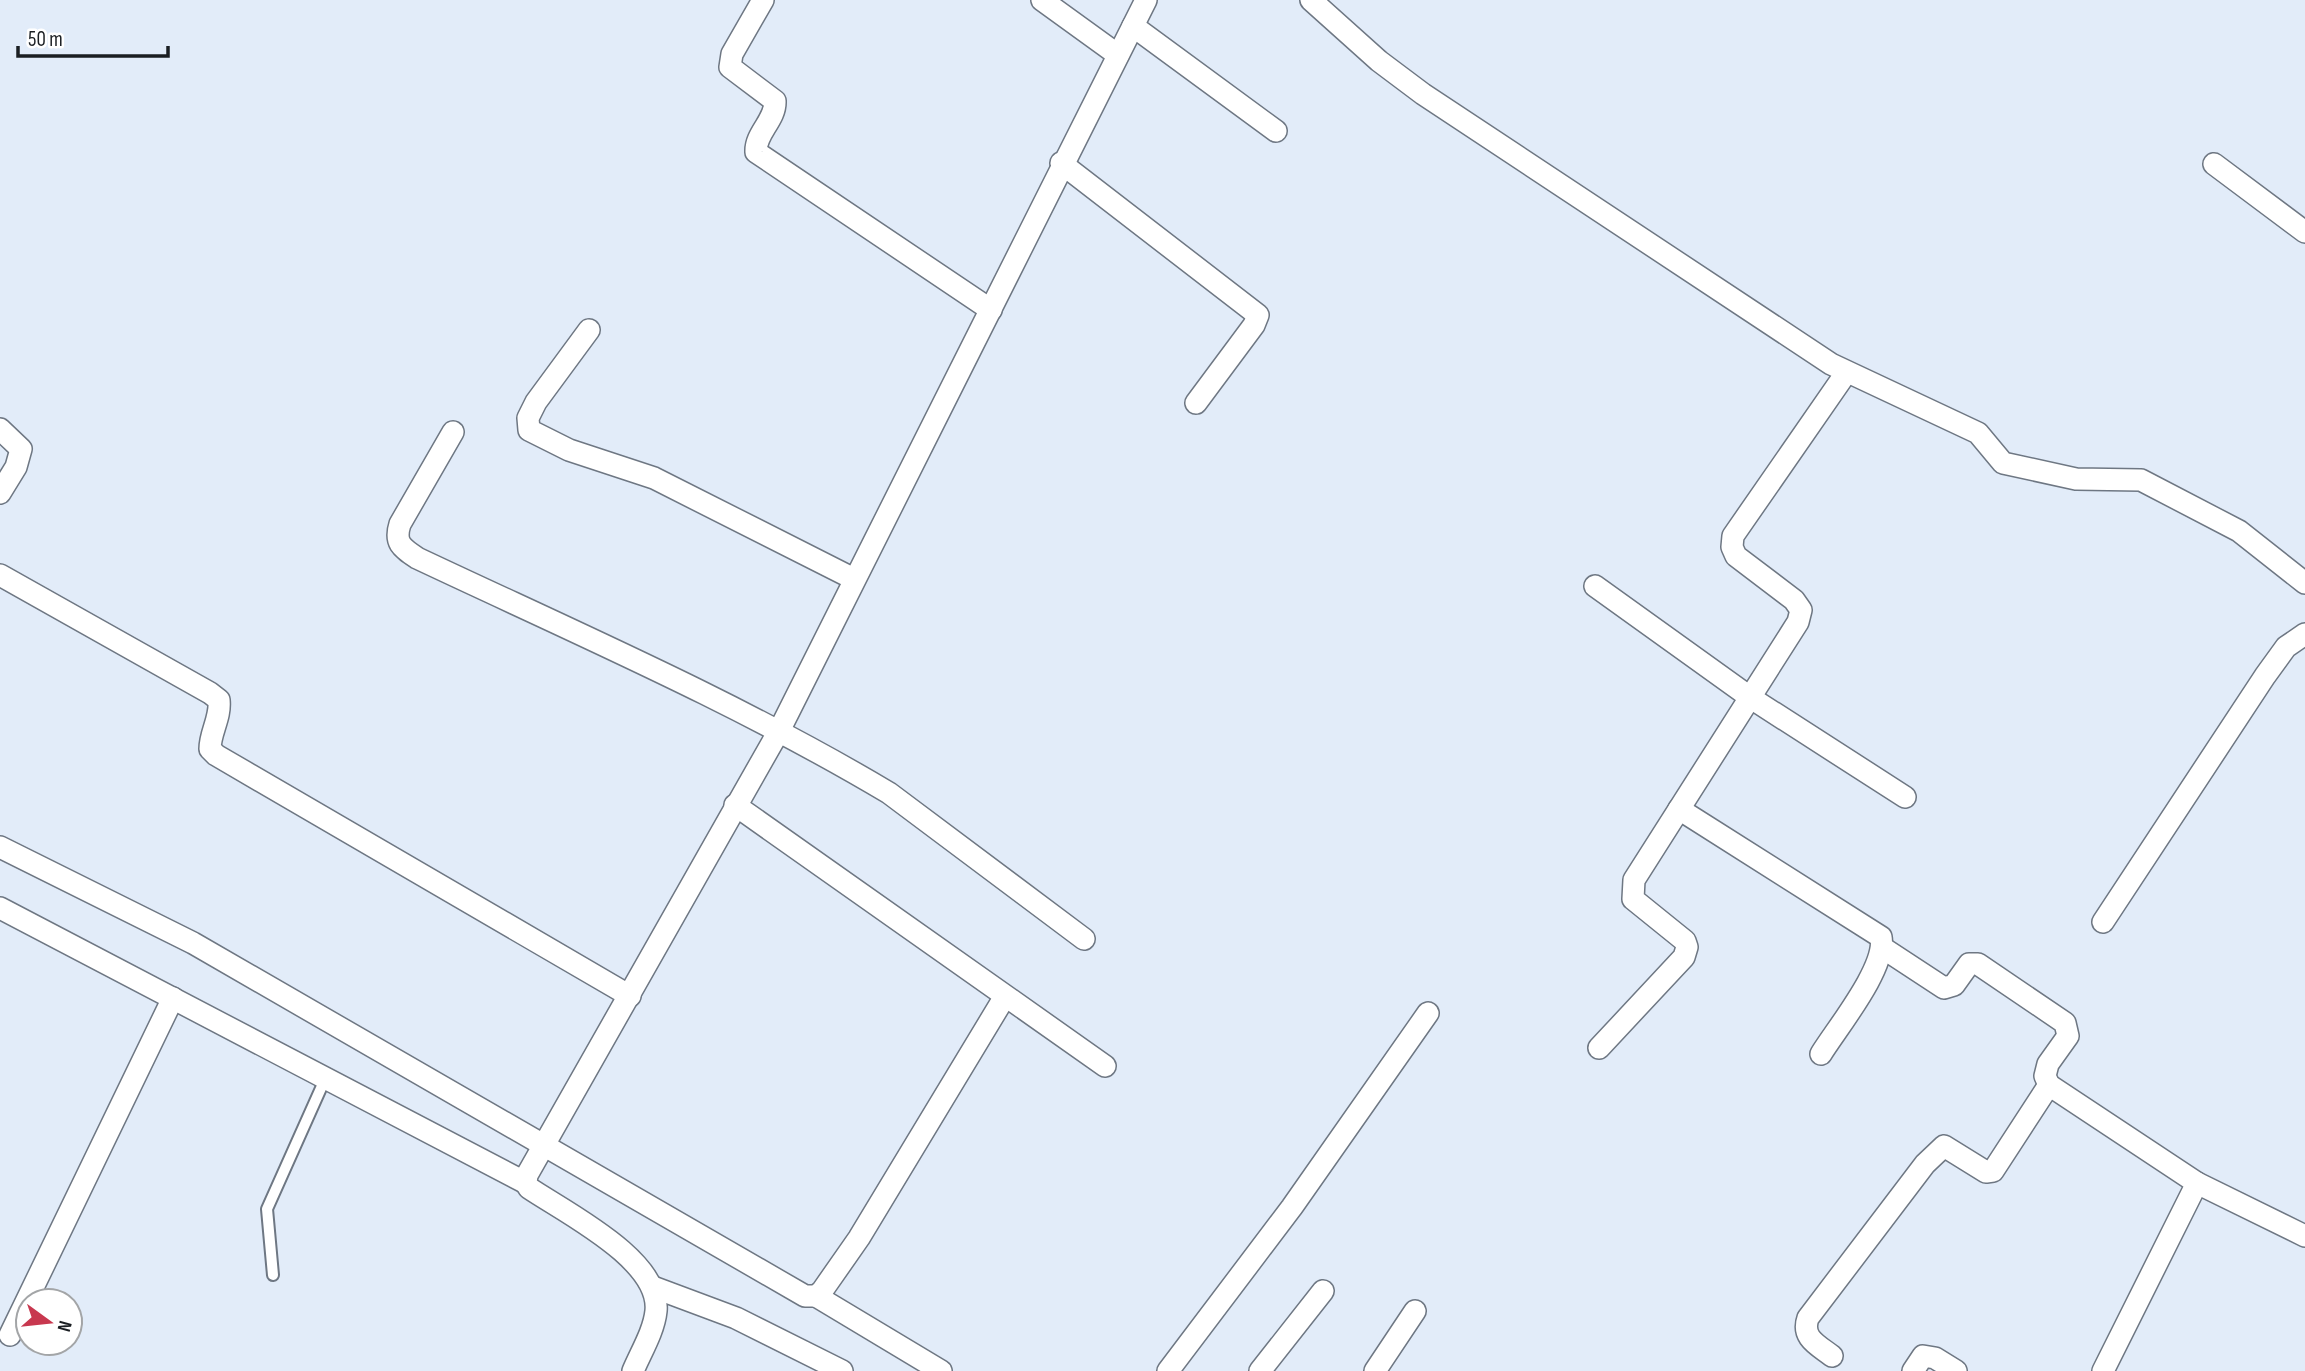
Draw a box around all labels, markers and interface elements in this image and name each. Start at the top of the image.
scale bar [18,14,168,58]
text: 50 m [28,27,63,52]
north arrow [14,1287,84,1357]
text: N [52,1318,76,1334]

